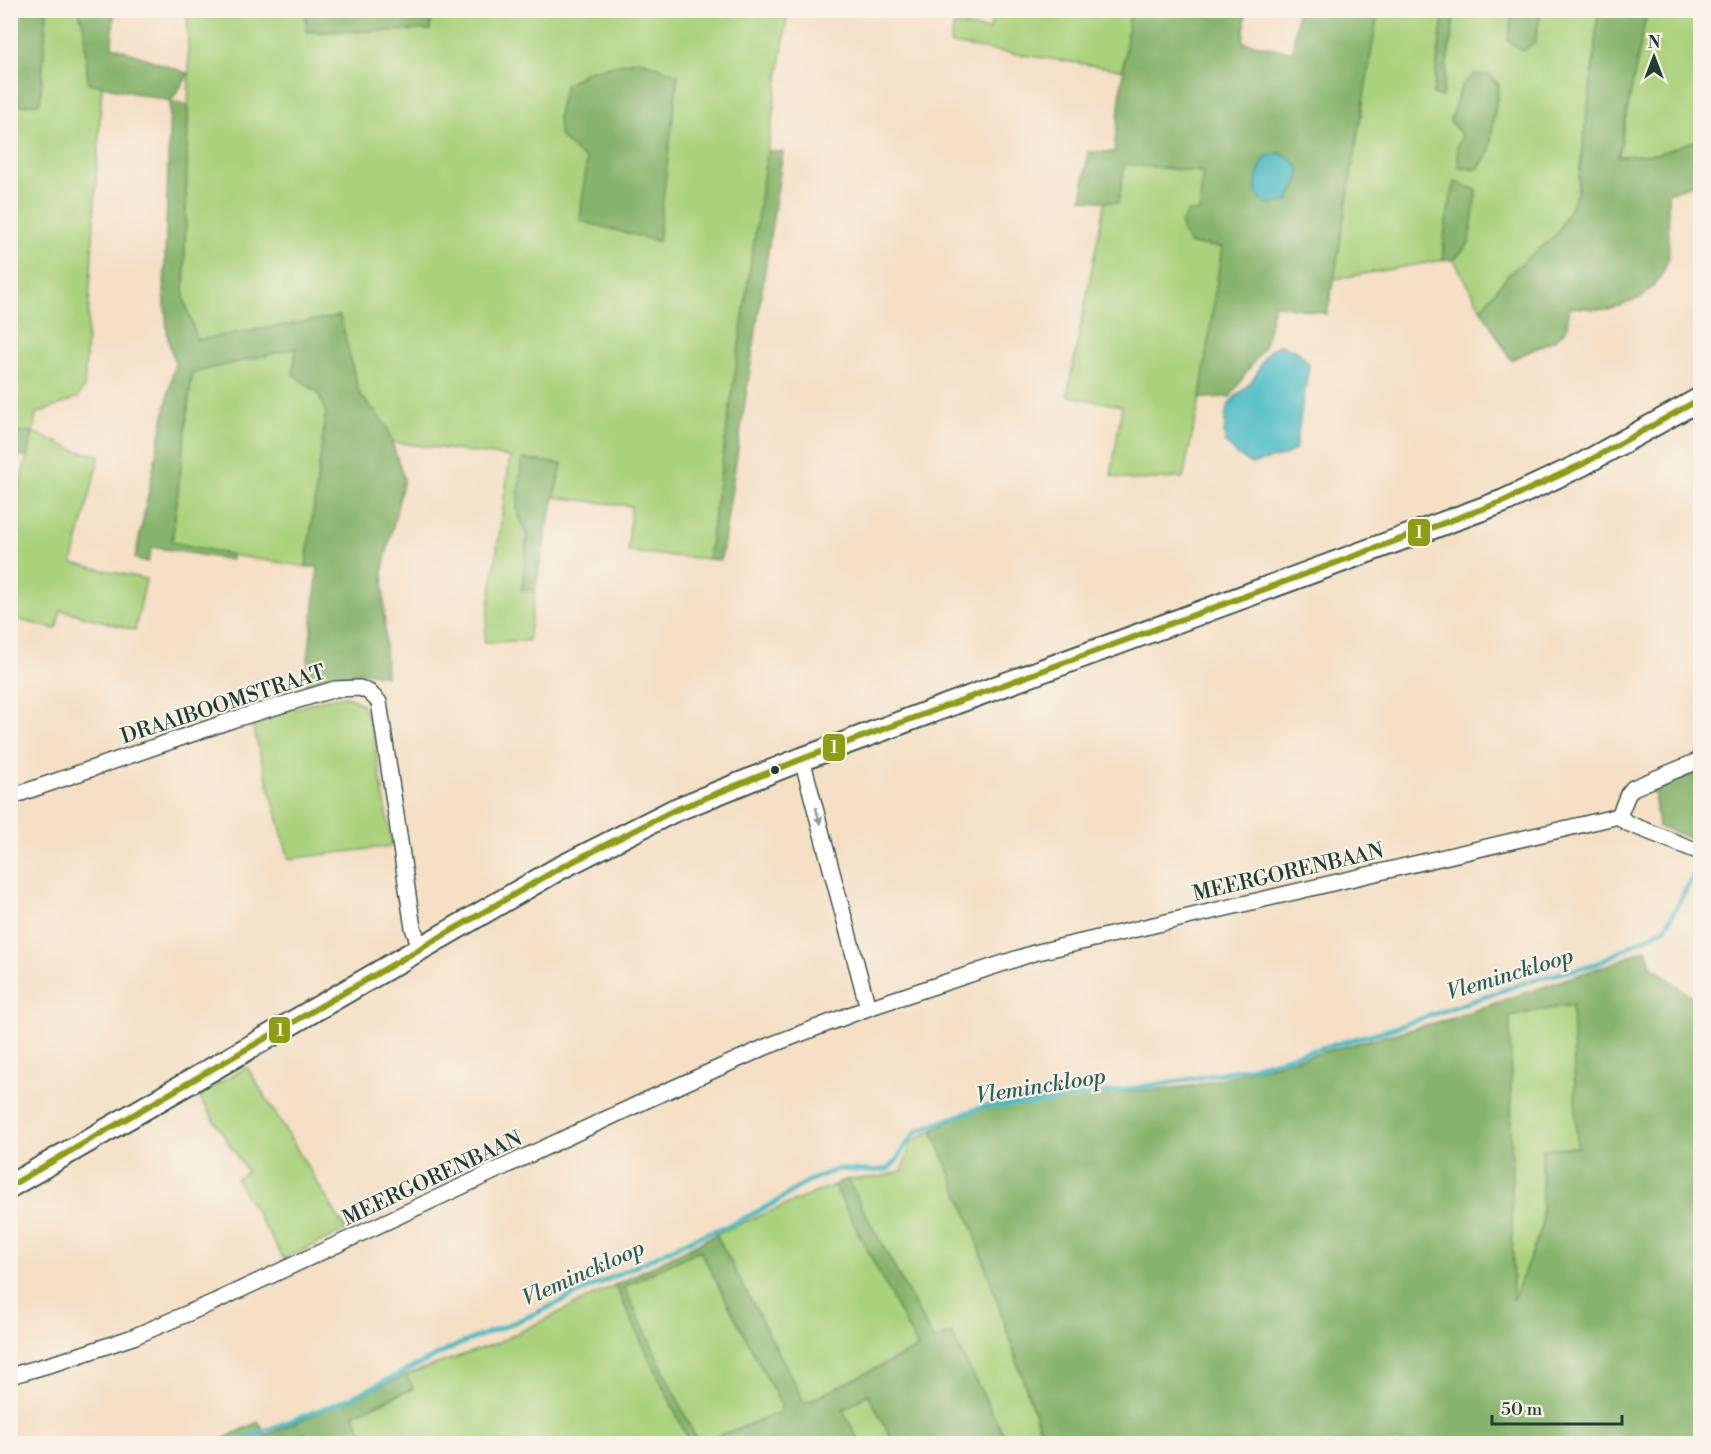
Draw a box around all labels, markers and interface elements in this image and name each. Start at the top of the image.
north arrow [1624,27,1684,87]
text: N [1648,33,1661,53]
line badge: 1 [1407,518,1431,547]
text: 1 [1415,523,1423,543]
street label: DRAAIBOOMSTRAAT [118,660,329,750]
line badge: 1 [822,733,846,762]
text: 1 [830,738,838,758]
unlabelled marker [769,764,781,776]
one-way arrow [814,807,823,825]
street label: MEERGORENBAAN [1190,838,1387,908]
water label: Vleminckloop [1444,942,1577,1007]
line badge: 1 [268,1016,291,1044]
text: 1 [276,1021,284,1041]
water label: Vleminckloop [974,1063,1108,1110]
street label: MEERGORENBAAN [338,1126,527,1232]
water label: Vleminckloop [518,1234,649,1312]
scale bar [1492,1388,1622,1426]
text: 50 m [1501,1398,1543,1421]

